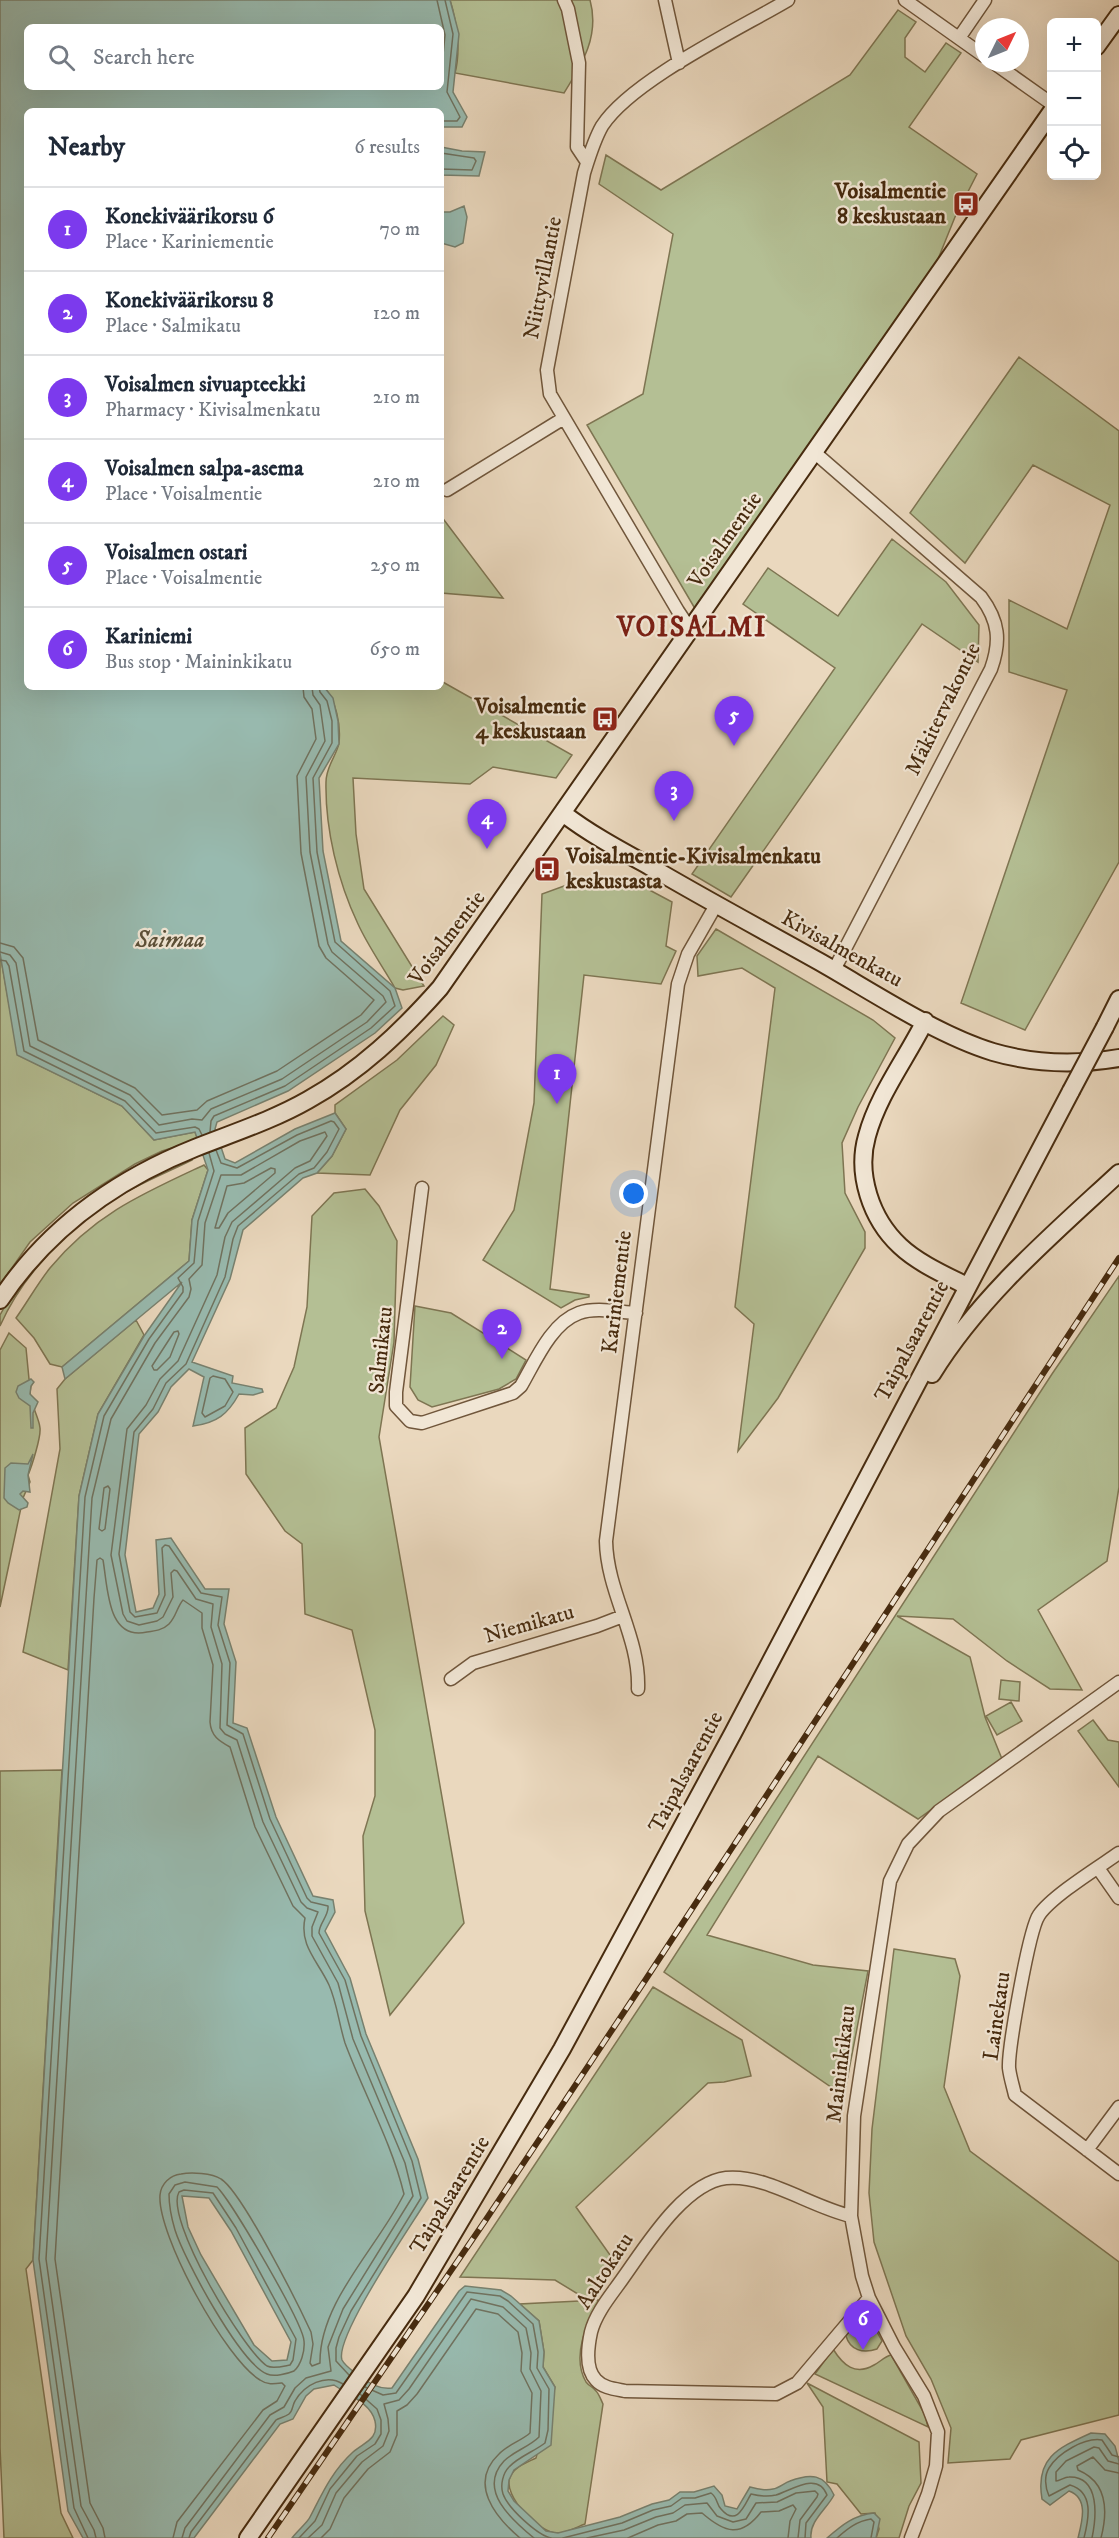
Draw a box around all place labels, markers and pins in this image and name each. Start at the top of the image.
place label: Voisalmentie 8 keskustaan [834,178,946,230]
bus stop icon: Voisalmentie 8 keskustaan [951,189,981,219]
place label: Voisalmentie 4 keskustaan [474,693,586,745]
pin: 5 [714,696,754,746]
bus stop icon: Voisalmentie 4 keskustaan [590,704,620,734]
pin: 3 [654,772,694,821]
pin: 4 [468,800,506,849]
place label: Voisalmentie-Kivisalmenkatu keskustasta [565,843,821,895]
bus stop icon: Voisalmentie-Kivisalmenkatu keskustasta [532,854,562,884]
pin: 1 [538,1054,576,1104]
pin: 2 [482,1310,522,1359]
pin: 6 [844,2300,882,2350]

